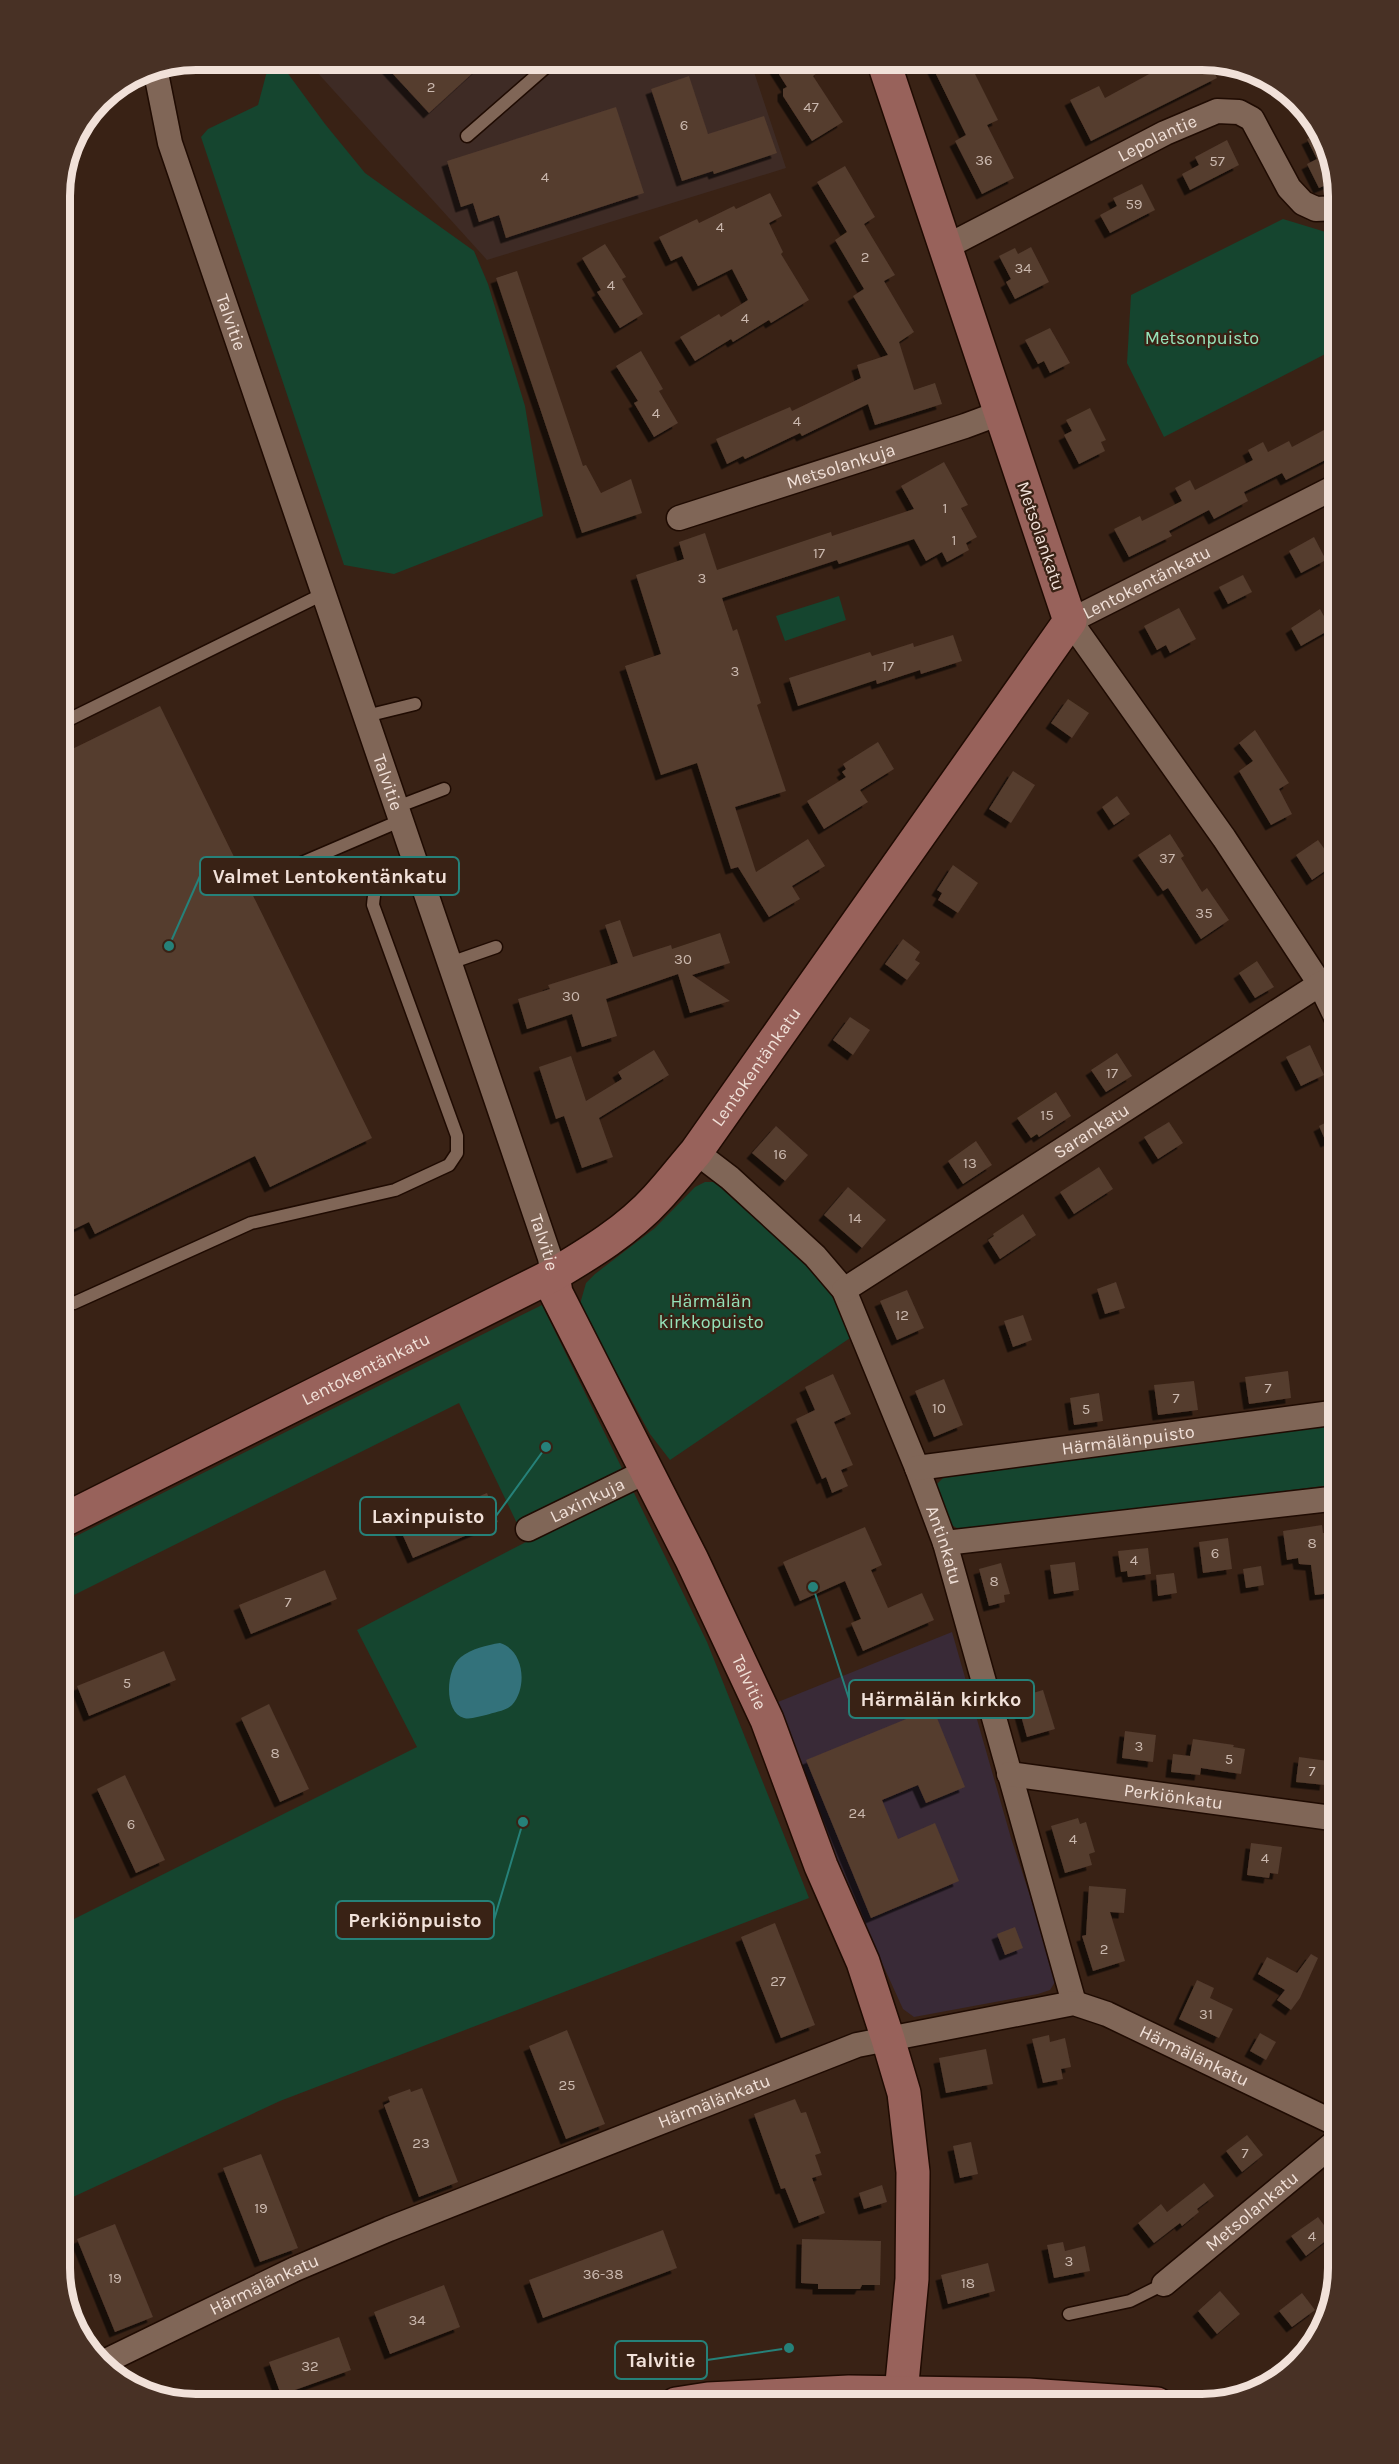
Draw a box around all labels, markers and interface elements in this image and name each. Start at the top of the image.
house number: 2 [427,78,435,96]
house number: 47 [803,98,819,116]
street label: Lepolantie [1114,110,1200,167]
house number: 6 [680,116,688,134]
house number: 36 [975,151,993,169]
house number: 57 [1209,152,1225,170]
house number: 4 [541,168,550,186]
house number: 59 [1125,195,1143,213]
house number: 4 [716,218,725,236]
house number: 2 [861,248,869,266]
house number: 34 [1014,259,1032,277]
house number: 4 [607,276,616,294]
street label: Talvitie [211,291,251,353]
house number: 4 [741,309,750,327]
park label: Metsonpuisto [1145,327,1259,349]
house number: 4 [652,404,661,422]
house number: 4 [793,412,802,430]
street label: Metsolankuja [784,438,898,494]
street label: Metsolankatu [1012,478,1070,594]
house number: 1 [943,499,947,517]
house number: 1 [952,531,956,549]
street label: Lentokentänkatu [1079,541,1214,624]
house number: 17 [813,544,825,562]
house number: 3 [698,569,706,587]
house number: 17 [882,657,894,675]
house number: 3 [731,662,739,680]
street label: Talvitie [368,751,408,813]
house number: 37 [1159,849,1175,867]
callout: Valmet Lentokentänkatu [200,857,459,895]
text: Valmet Lentokentänkatu [213,865,447,888]
house number: 35 [1195,904,1213,922]
house number: 30 [674,950,692,968]
house number: 30 [562,987,580,1005]
street label: Lentokentänkatu [707,1003,806,1131]
house number: 17 [1106,1064,1118,1082]
street label: Sarankatu [1049,1099,1133,1163]
house number: 15 [1040,1106,1054,1124]
house number: 16 [773,1145,787,1163]
house number: 13 [963,1154,977,1172]
house number: 14 [848,1209,862,1227]
street label: Talvitie [525,1211,563,1272]
park label: Härmälän kirkkopuisto [659,1290,764,1333]
house number: 12 [895,1306,909,1324]
street label: Lentokentänkatu [298,1327,434,1410]
house number: 7 [1264,1379,1272,1397]
house number: 7 [1172,1389,1180,1407]
house number: 10 [932,1399,946,1417]
house number: 5 [1082,1400,1090,1418]
street label: Härmälänpuisto [1060,1420,1196,1460]
street label: Laxinkuja [546,1473,628,1528]
callout: Laxinpuisto [360,1497,496,1535]
street label: Antinkatu [921,1502,967,1587]
text: Laxinpuisto [372,1505,484,1528]
house number: 8 [1307,1534,1317,1552]
house number: 6 [1211,1544,1219,1562]
house number: 4 [1130,1551,1139,1569]
house number: 8 [989,1572,999,1590]
house number: 7 [284,1593,292,1611]
street label: Talvitie [727,1651,772,1713]
house number: 5 [123,1674,131,1692]
callout: Härmälän kirkko [849,1680,1034,1718]
text: Härmälän kirkko [861,1688,1021,1711]
house number: 3 [1135,1737,1143,1755]
house number: 8 [270,1744,280,1762]
house number: 5 [1225,1750,1233,1768]
house number: 7 [1308,1762,1316,1780]
street label: Perkiönkatu [1123,1779,1224,1814]
house number: 24 [848,1804,866,1822]
house number: 6 [127,1815,135,1833]
house number: 4 [1069,1830,1078,1848]
house number: 4 [1261,1849,1270,1867]
callout: Perkiönpuisto [336,1901,494,1939]
text: Perkiönpuisto [348,1909,482,1932]
house number: 2 [1100,1940,1108,1958]
house number: 27 [770,1972,786,1990]
house number: 31 [1199,2005,1213,2023]
street label: Härmälänkatu [1136,2020,1253,2091]
street label: Härmälänkatu [655,2069,774,2133]
house number: 25 [558,2076,576,2094]
house number: 23 [412,2134,430,2152]
house number: 7 [1241,2144,1249,2162]
street label: Metsolankatu [1201,2166,1303,2256]
house number: 19 [254,2199,268,2217]
house number: 4 [1308,2227,1317,2245]
street label: Härmälänkatu [206,2249,322,2320]
house number: 3 [1065,2252,1073,2270]
house number: 36-38 [583,2265,623,2283]
house number: 19 [108,2269,122,2287]
house number: 18 [961,2274,975,2292]
house number: 34 [408,2311,426,2329]
callout: Talvitie [615,2341,707,2379]
text: Talvitie [627,2349,695,2372]
house number: 32 [301,2357,319,2375]

